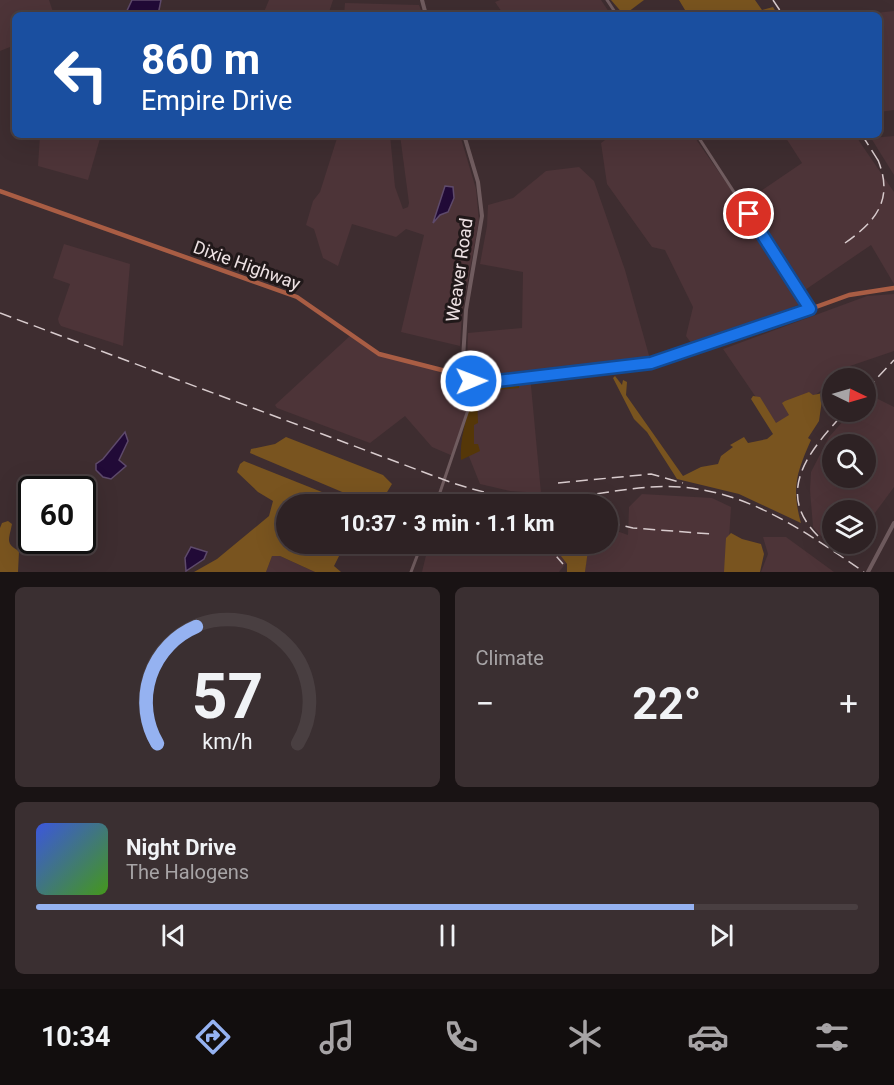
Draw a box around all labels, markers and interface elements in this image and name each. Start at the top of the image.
text: 860 m [141,35,260,84]
icon: left [42,36,120,114]
text: Empire Drive [141,85,292,117]
pin [723,188,774,239]
icon: arrive [732,197,765,230]
street label: Weaver Road [441,217,477,323]
street label: Dixie Highway [191,236,304,294]
position arrow [439,349,503,413]
north arrow [822,368,876,422]
map controls [822,368,876,554]
button: search [822,434,876,488]
speed limit sign: 60 [18,476,96,554]
button: layers [822,500,876,554]
text: 10:37 · 3 min · 1.1 km [339,511,555,536]
text: Climate [476,646,544,670]
text: 57 [191,660,263,733]
text: 22° [632,677,701,730]
text: − [476,684,494,723]
text: + [839,684,858,723]
text: km/h [202,729,252,754]
text: Night Drive [126,835,236,860]
text: The Halogens [126,860,249,884]
icon: previous [157,919,190,952]
icon: pause [431,919,464,952]
icon: next [705,919,738,952]
icon: directions [192,1016,234,1058]
icon: music [316,1016,358,1058]
icon: phone [440,1016,482,1058]
icon: climate [564,1016,606,1058]
icon: car [687,1016,729,1058]
icon: filters [811,1016,853,1058]
text: 10:34 [41,1021,110,1053]

